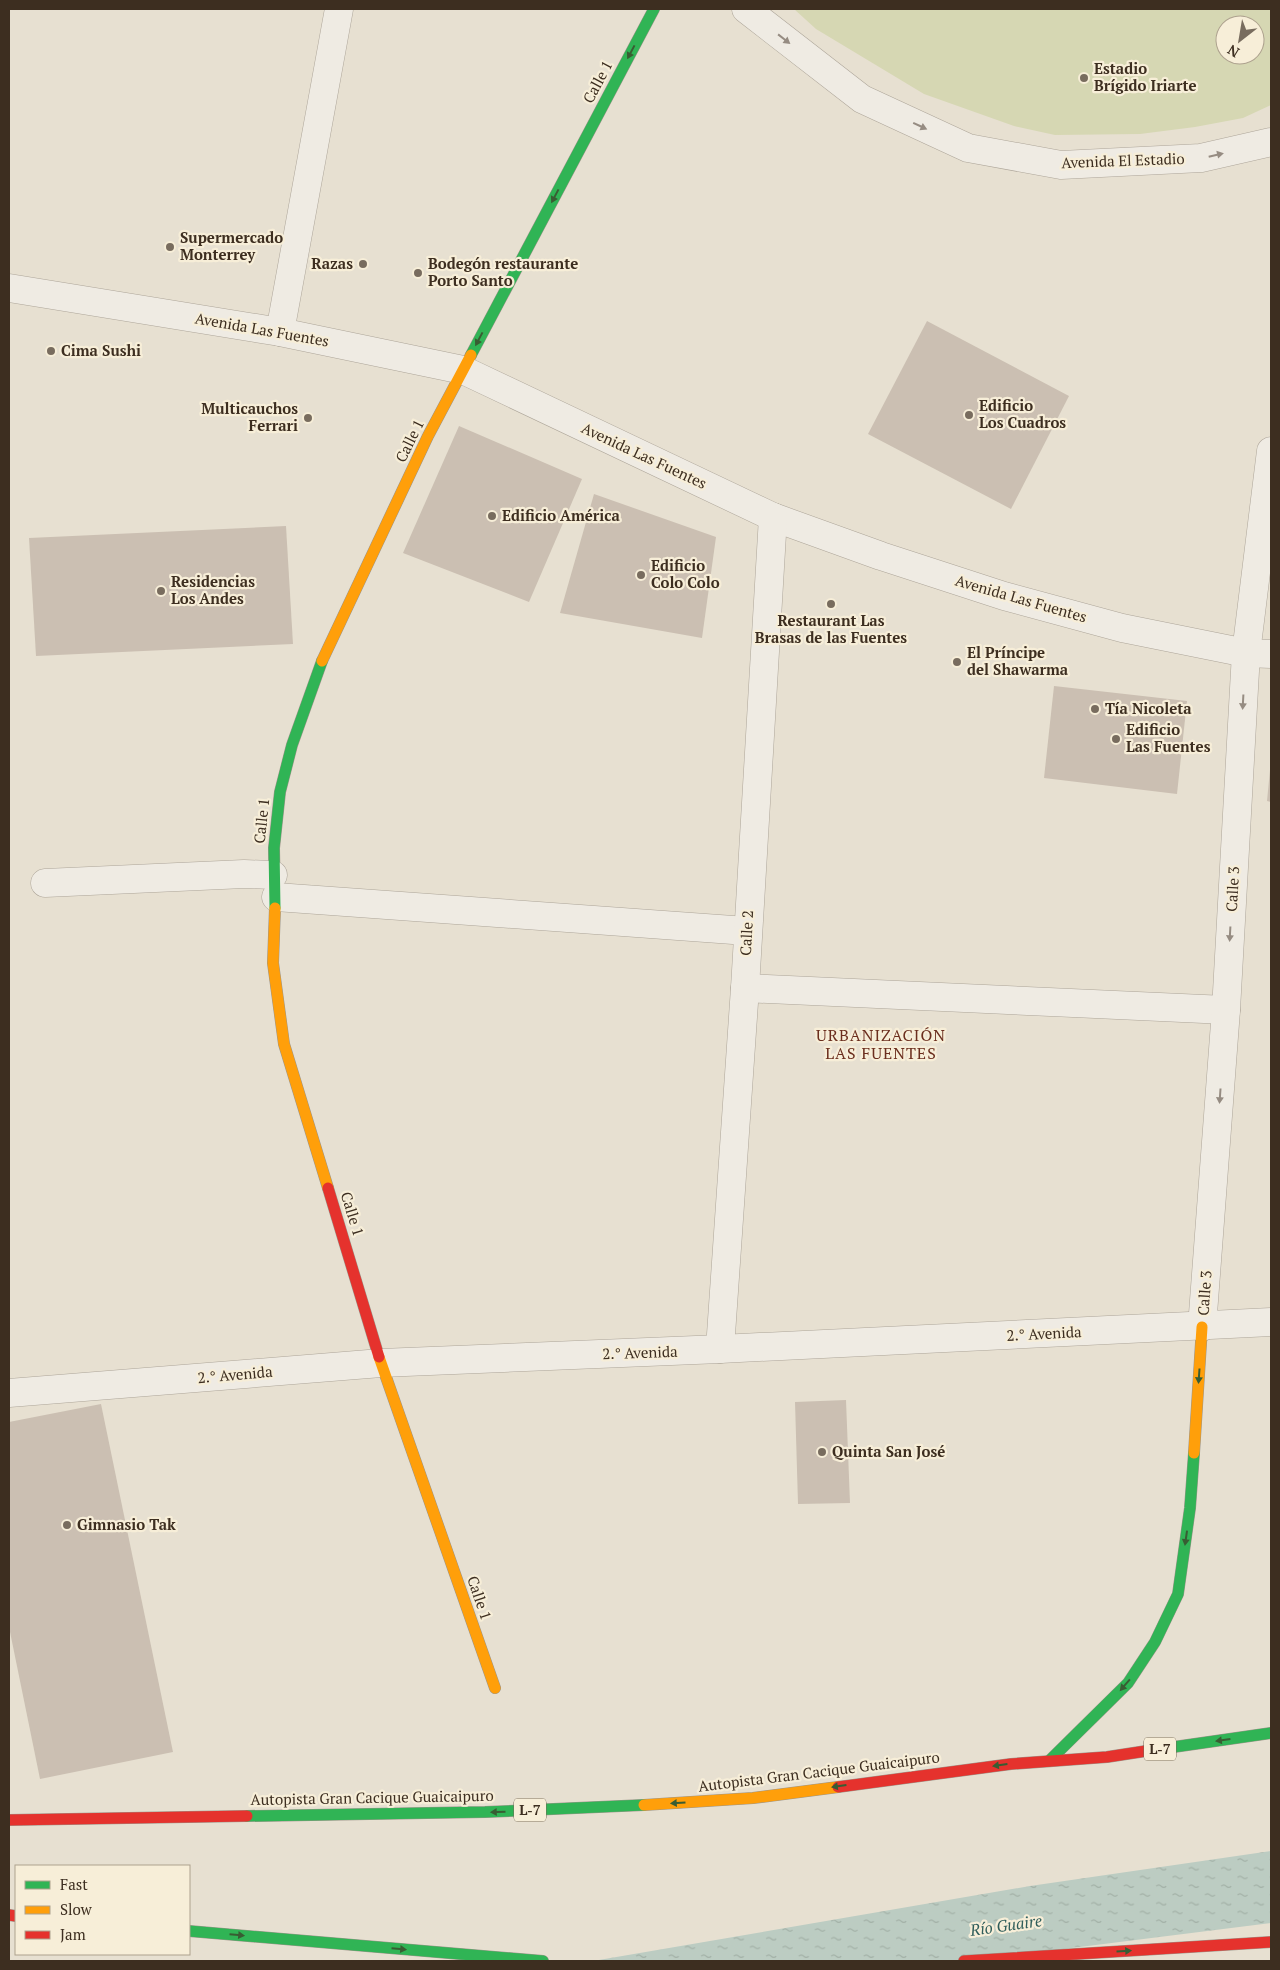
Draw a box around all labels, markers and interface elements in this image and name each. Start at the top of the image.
north arrow [1215,15,1265,65]
one-way arrow [777,34,791,44]
text: N [1223,40,1242,62]
one-way arrow [627,45,635,59]
street label: Calle 1 [578,57,617,106]
place label: Estadio Brígido Iriarte [1094,58,1196,95]
marker: Estadio Brígido Iriarte [1078,72,1090,84]
one-way arrow [913,122,927,130]
street label: Avenida El Estadio [1061,148,1185,172]
one-way arrow [1208,151,1223,159]
one-way arrow [551,188,559,203]
place label: Supermercado Monterrey [180,227,283,264]
marker: Supermercado Monterrey [164,241,176,253]
place label: Razas [311,253,353,273]
place label: Bodegón restaurante Porto Santo [428,253,578,290]
marker: Razas [357,258,369,270]
marker: Bodegón restaurante Porto Santo [412,267,424,279]
street label: Avenida Las Fuentes [194,307,331,351]
one-way arrow [475,332,483,346]
place label: Cima Sushi [61,340,141,360]
marker: Cima Sushi [45,345,57,357]
place label: Edificio Los Cuadros [979,395,1066,432]
place label: Multicauchos Ferrari [201,398,298,435]
marker: Edificio Los Cuadros [963,409,975,421]
marker: Multicauchos Ferrari [302,412,314,424]
street label: Calle 1 [390,416,428,465]
street label: Avenida Las Fuentes [579,417,710,493]
place label: Edificio América [502,505,621,525]
marker: Edificio América [486,510,498,522]
place label: Edificio Colo Colo [651,555,720,592]
marker: Edificio Colo Colo [635,569,647,581]
street label: Avenida Las Fuentes [953,570,1089,626]
place label: Residencias Los Andes [171,571,255,608]
marker: Residencias Los Andes [155,585,167,597]
marker: Restaurant Las Brasas de las Fuentes [825,598,837,610]
place label: Restaurant Las Brasas de las Fuentes [755,610,907,647]
place label: El Príncipe del Shawarma [967,642,1069,679]
marker: El Príncipe del Shawarma [951,656,963,668]
one-way arrow [1239,694,1247,710]
place label: Tía Nicoleta [1105,698,1192,718]
marker: Tía Nicoleta [1089,703,1101,715]
place label: Edificio Las Fuentes [1126,719,1211,756]
marker: Edificio Las Fuentes [1110,733,1122,745]
street label: Calle 1 [249,797,273,845]
street label: Calle 3 [1221,866,1243,912]
street label: Calle 2 [735,910,757,956]
one-way arrow [1226,926,1234,942]
district label: URBANIZACIÓN LAS FUENTES [816,1024,946,1064]
one-way arrow [1215,1089,1223,1105]
street label: Calle 1 [337,1189,369,1238]
street label: Calle 3 [1192,1270,1216,1316]
street label: 2.° Avenida [1006,1321,1082,1345]
street label: 2.° Avenida [602,1341,678,1363]
street label: 2.° Avenida [197,1361,274,1387]
one-way arrow [1194,1368,1202,1384]
place label: Quinta San José [832,1441,945,1461]
marker: Quinta San José [816,1446,828,1458]
place label: Gimnasio Tak [77,1514,176,1534]
marker: Gimnasio Tak [61,1519,73,1531]
one-way arrow [1181,1530,1189,1546]
street label: Calle 1 [463,1573,497,1622]
one-way arrow [1120,1679,1131,1692]
one-way arrow [1215,1736,1231,1744]
road number: L-7 [1144,1738,1176,1760]
street label: Autopista Gran Cacique Guaicaipuro [697,1746,941,1796]
one-way arrow [992,1761,1008,1769]
one-way arrow [831,1782,847,1790]
street label: Autopista Gran Cacique Guaicaipuro [250,1785,494,1809]
road number: L-7 [514,1798,546,1822]
one-way arrow [670,1799,686,1807]
one-way arrow [490,1808,506,1816]
legend [15,1865,190,1955]
text: Fast [60,1874,88,1894]
text: Slow [60,1899,93,1919]
water label: Río Guaire [968,1909,1043,1941]
text: Jam [60,1924,86,1944]
one-way arrow [230,1931,246,1939]
one-way arrow [392,1945,408,1953]
one-way arrow [1116,1947,1132,1955]

